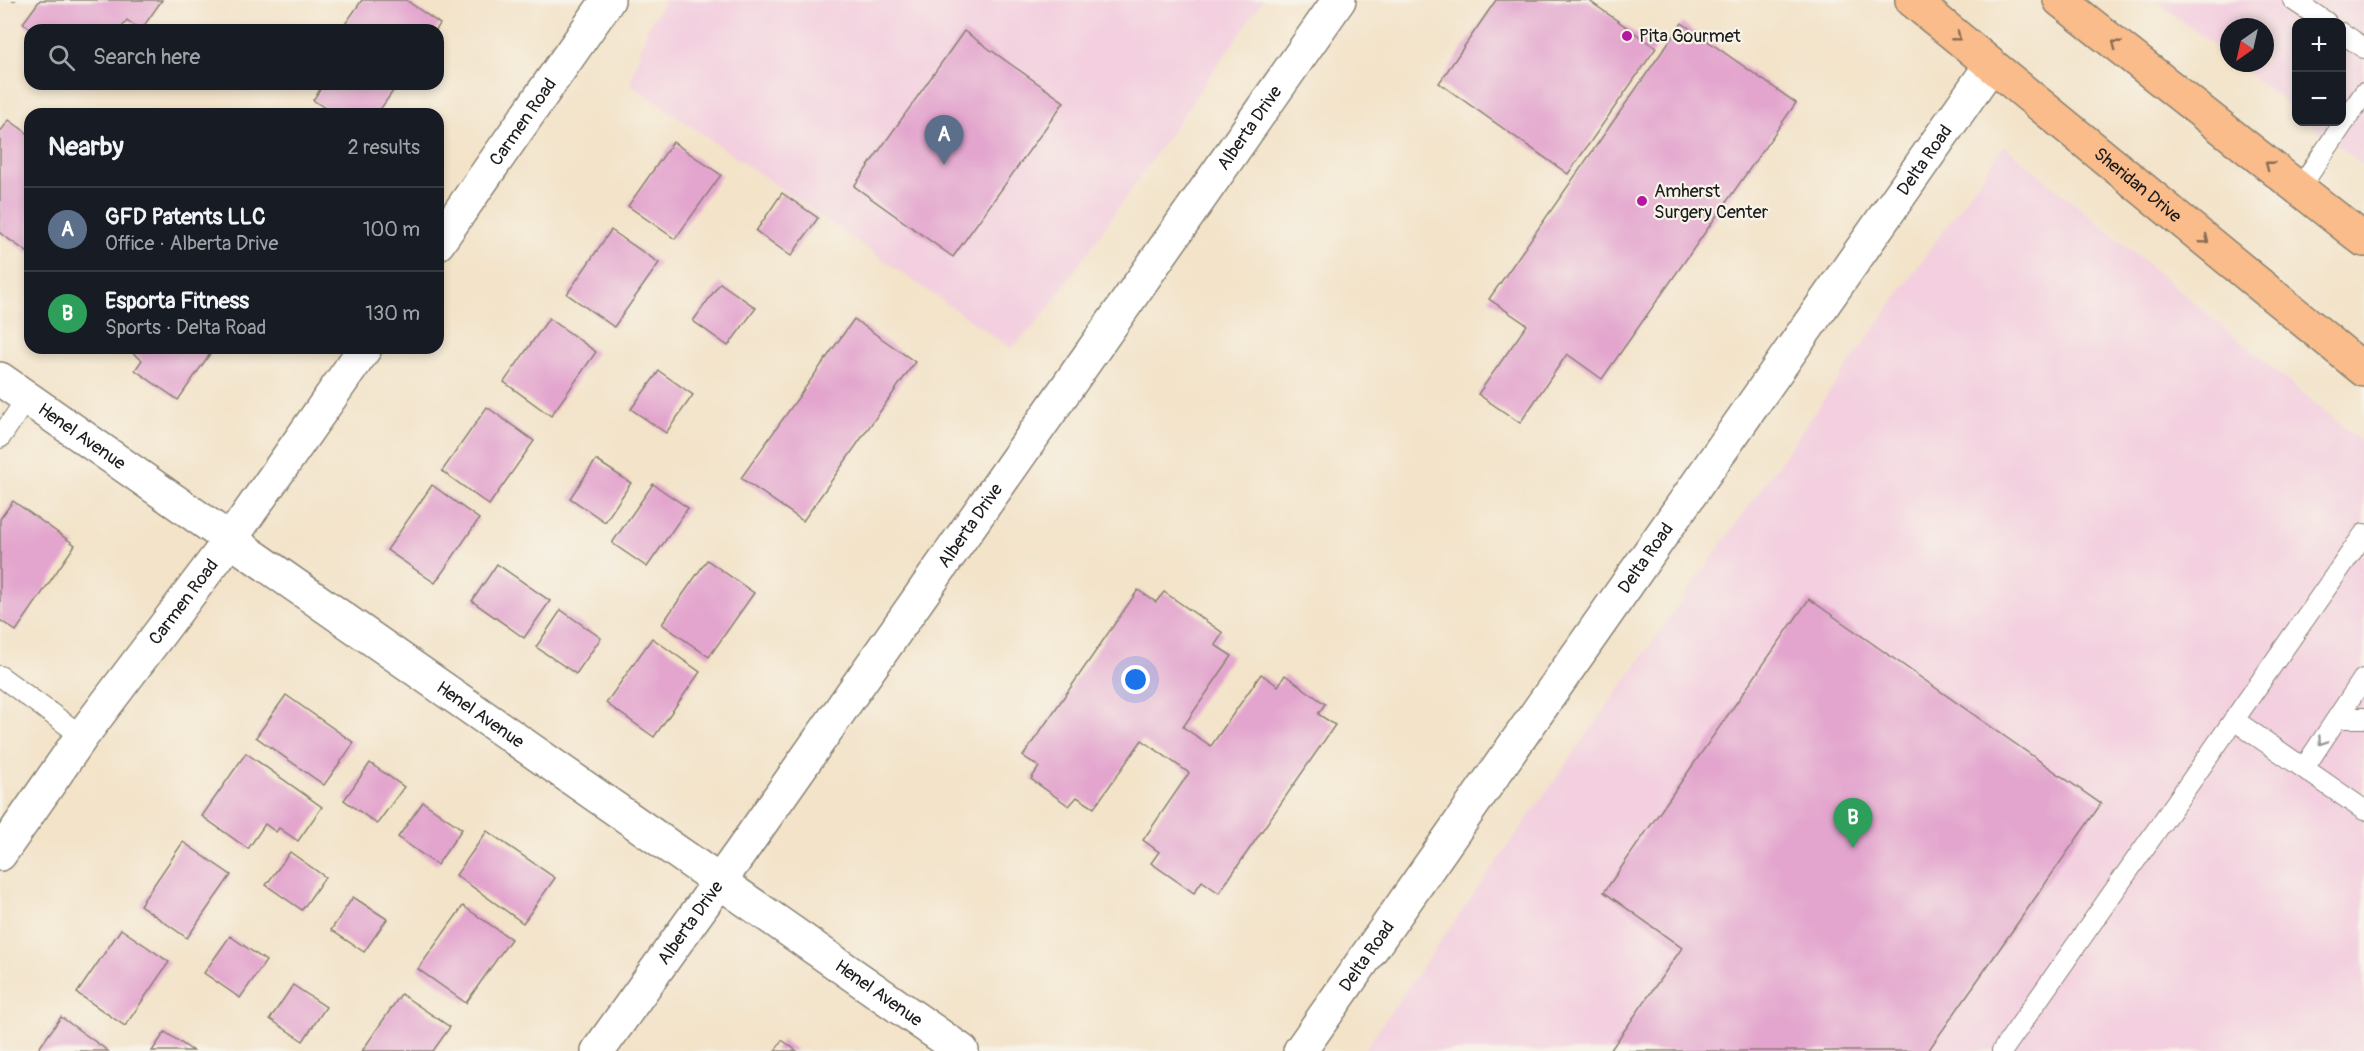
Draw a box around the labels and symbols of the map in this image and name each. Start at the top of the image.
north arrow [2220,18,2274,72]
place label: Pita Gourmet [1639,25,1742,48]
marker: Pita Gourmet [1620,29,1634,43]
one-way arrow [1950,30,1961,41]
one-way arrow [2112,40,2123,51]
street label: Carmen Road [485,74,562,170]
street label: Alberta Drive [1212,81,1287,175]
pin: A [924,116,964,165]
street label: Delta Road [1892,120,1958,200]
street label: Sheridan Drive [2089,143,2186,228]
one-way arrow [2264,161,2275,172]
place label: Amherst Surgery Center [1654,180,1769,224]
marker: Amherst Surgery Center [1635,194,1649,208]
one-way arrow [2198,233,2209,244]
street label: Henel Avenue [33,398,130,475]
street label: Alberta Drive [933,479,1008,572]
street label: Delta Road [1613,518,1679,598]
street label: Carmen Road [144,554,224,650]
your location [1121,665,1150,694]
street label: Henel Avenue [432,676,529,754]
one-way arrow [2318,735,2329,746]
pin: B [1834,798,1872,848]
street label: Alberta Drive [653,876,729,969]
street label: Delta Road [1334,916,1400,996]
street label: Henel Avenue [830,955,927,1032]

